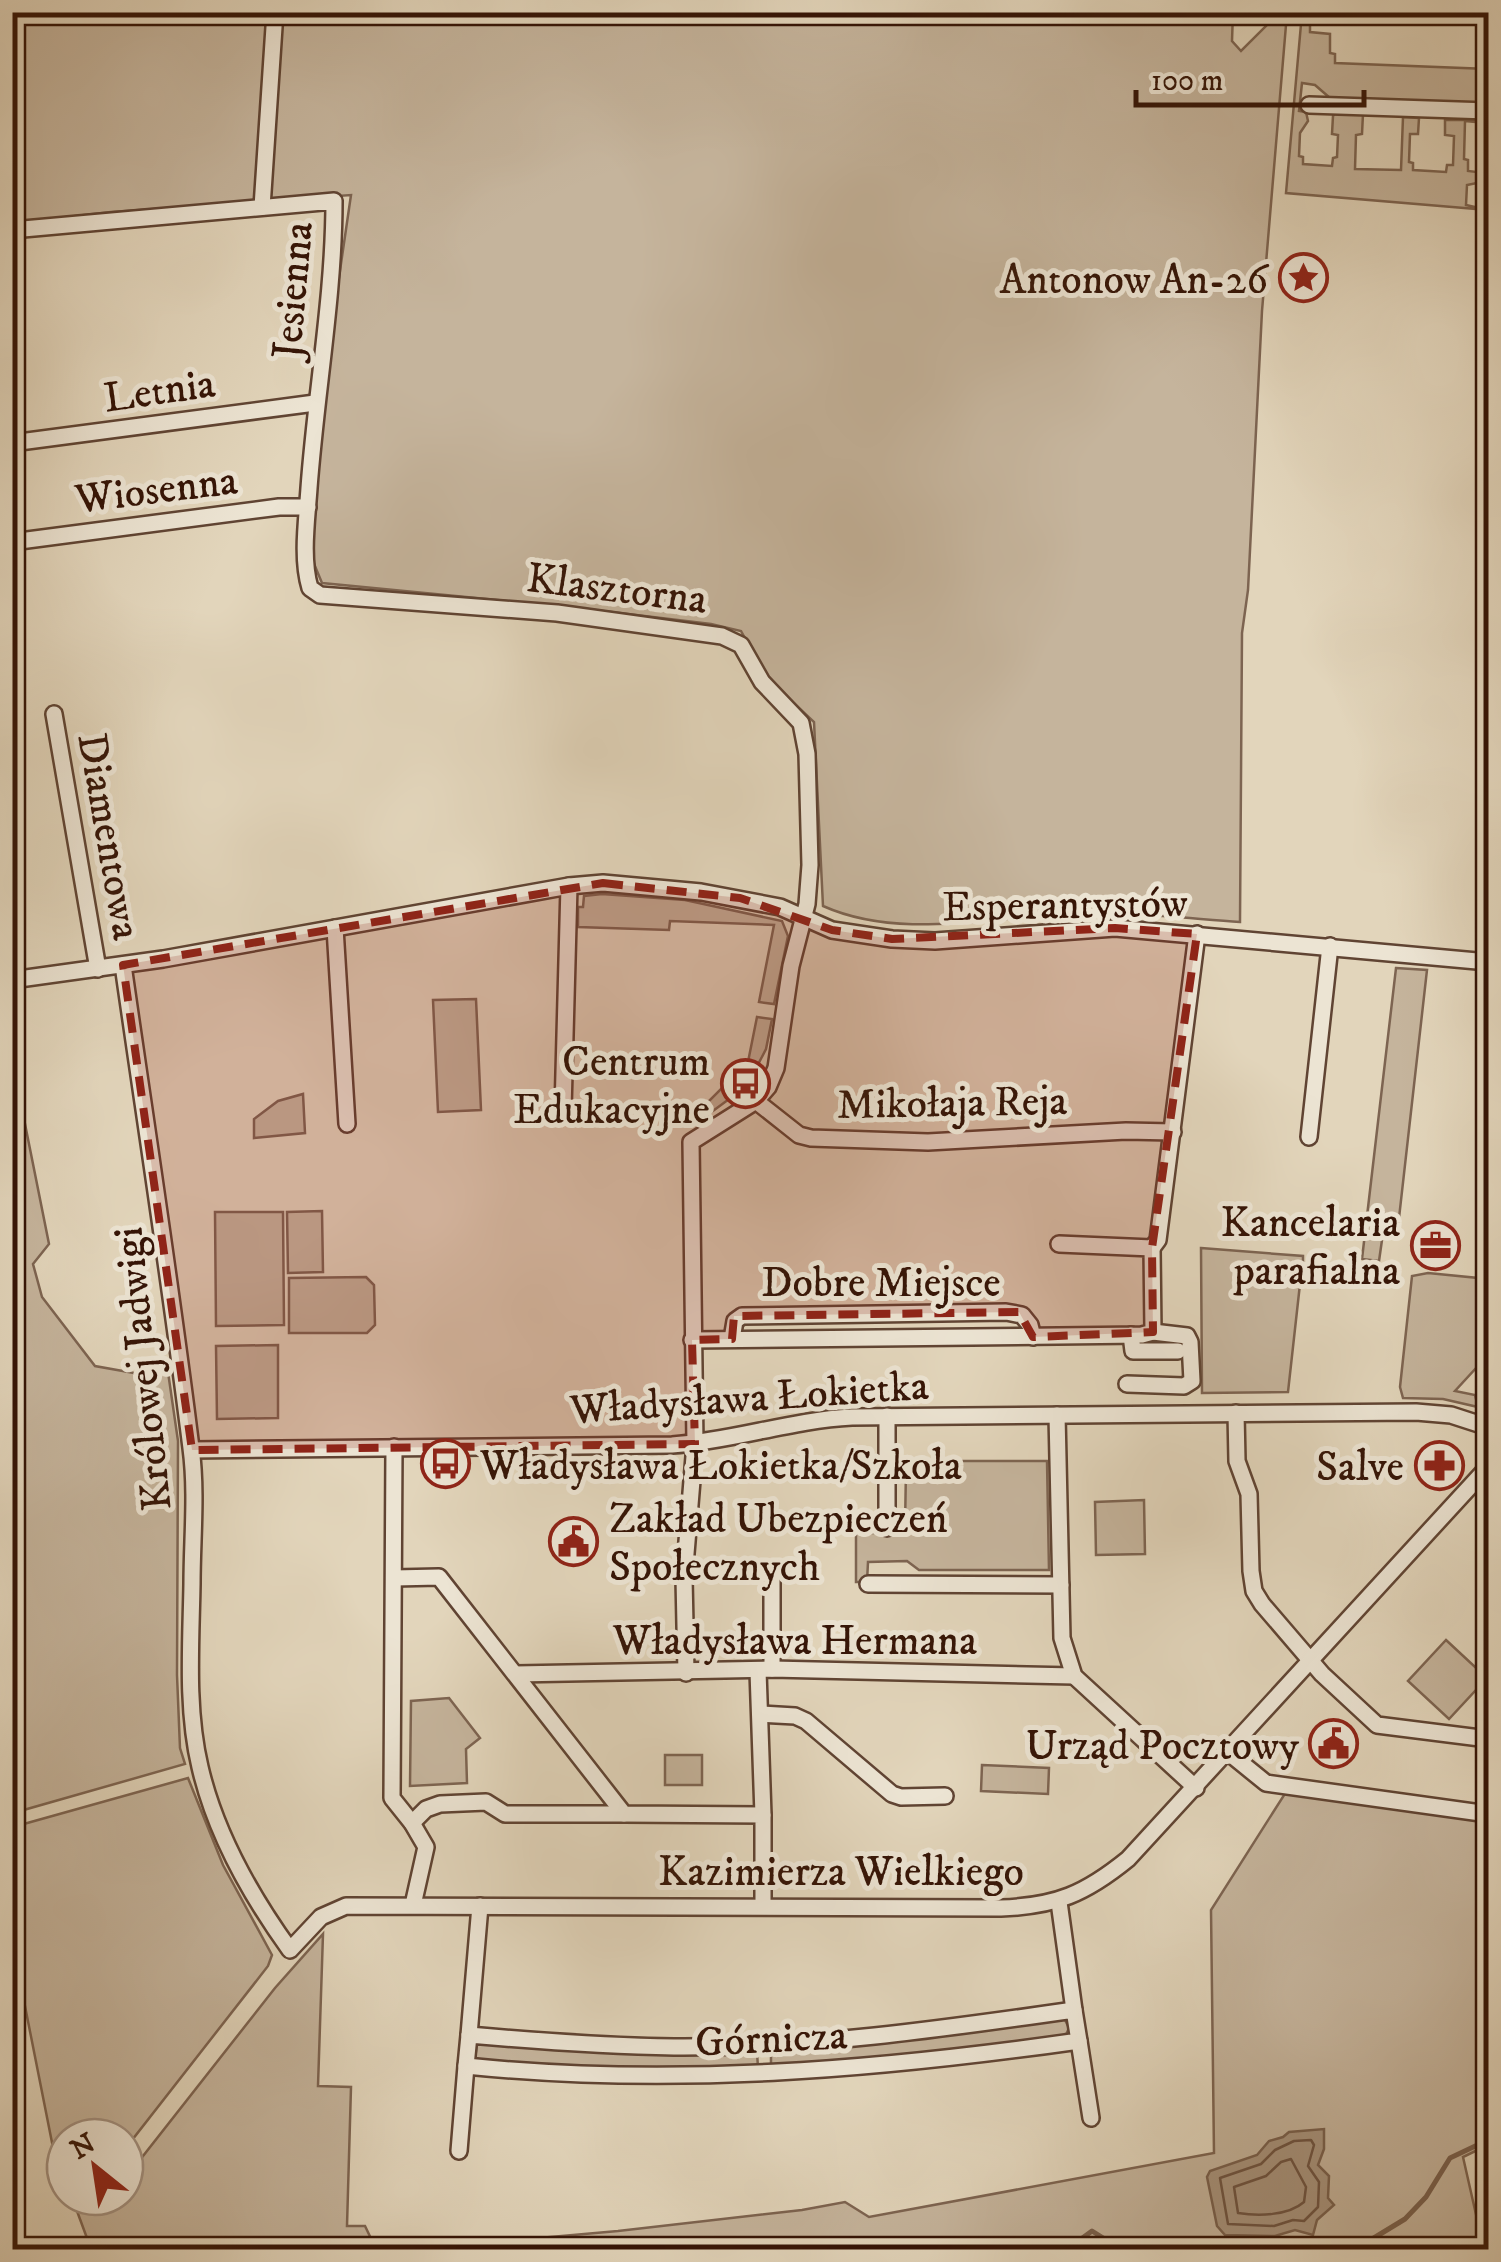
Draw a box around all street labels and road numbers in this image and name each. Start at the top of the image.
street label: Jesienna [262,219,326,365]
street label: Letnia [100,358,219,425]
street label: Wiosenna [71,455,240,527]
street label: Klasztorna [523,553,710,627]
street label: Diamentowa [64,729,152,944]
street label: Esperantystów [942,878,1188,934]
street label: Mikołaja Reja [836,1076,1068,1132]
street label: Królowej Jadwigi [103,1224,185,1513]
street label: Dobre Miejsce [761,1258,1001,1310]
street label: Władysława Łokietka [567,1361,930,1438]
street label: Władysława Hermana [612,1616,977,1668]
street label: Kazimierza Wielkiego [658,1847,1024,1899]
street label: Górnicza [694,2010,849,2070]

